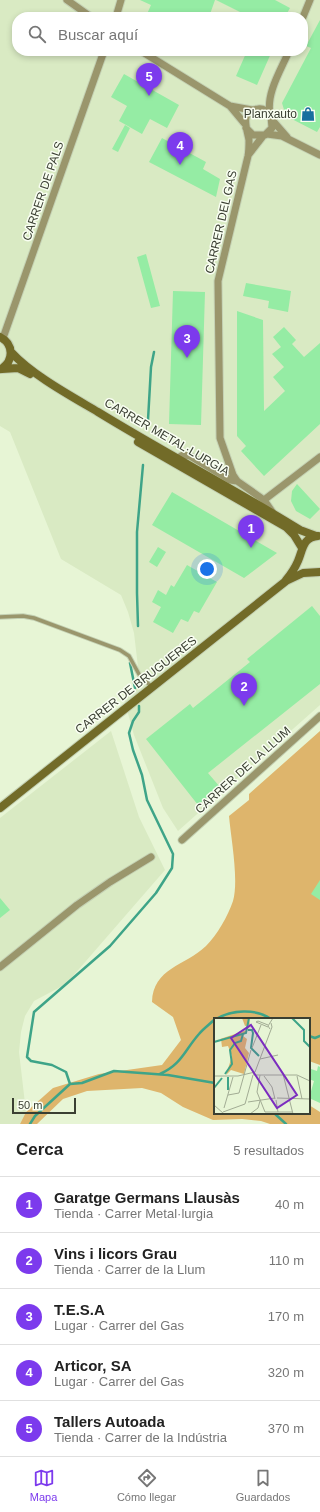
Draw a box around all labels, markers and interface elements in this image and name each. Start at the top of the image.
search box [12,12,308,56]
icon: search [26,23,48,45]
text: Buscar aquí [58,26,138,43]
pin: 5 [136,63,162,96]
shop icon: Planxauto [300,106,316,122]
place label: Planxauto [244,107,297,121]
pin: 4 [167,132,193,165]
street label: CARRER DE PALS [19,140,67,242]
street label: CARRER DEL GAS [202,169,240,275]
pin: 3 [174,325,200,358]
street label: CARRER METAL·LURGIA [102,395,232,479]
pin: 1 [238,515,264,548]
your location [197,559,217,579]
street label: CARRER DE BRUGUERES [73,633,199,737]
pin: 2 [231,673,257,706]
street label: CARRER DE LA LLUM [192,724,294,816]
inset map [214,1018,310,1114]
scale bar [12,1096,76,1115]
text: 50 m [18,1099,42,1111]
text: Cerca [16,1140,63,1159]
text: 5 resultados [233,1143,304,1158]
text: Garatge Germans Llausàs [54,1189,240,1206]
text: 1 [25,1197,33,1212]
text: 40 m [275,1197,304,1212]
text: Tienda · Carrer Metal·lurgia [54,1206,213,1221]
text: Vins i licors Grau [54,1245,177,1262]
text: 2 [25,1253,33,1268]
text: 110 m [269,1253,304,1268]
text: Tienda · Carrer de la Llum [54,1262,205,1277]
text: T.E.S.A [54,1301,105,1318]
text: 3 [25,1309,33,1324]
text: 170 m [268,1309,304,1324]
text: Lugar · Carrer del Gas [54,1318,184,1333]
text: Articor, SA [54,1357,132,1374]
text: 4 [25,1365,33,1380]
text: 320 m [268,1365,304,1380]
text: Lugar · Carrer del Gas [54,1374,184,1389]
text: Tallers Autoada [54,1413,165,1430]
text: 5 [25,1421,33,1436]
text: 370 m [268,1421,304,1436]
text: Tienda · Carrer de la Indústria [54,1430,227,1445]
tab: Mapa [30,1467,57,1503]
tab: Cómo llegar [117,1467,176,1503]
tab: Guardados [236,1467,290,1503]

